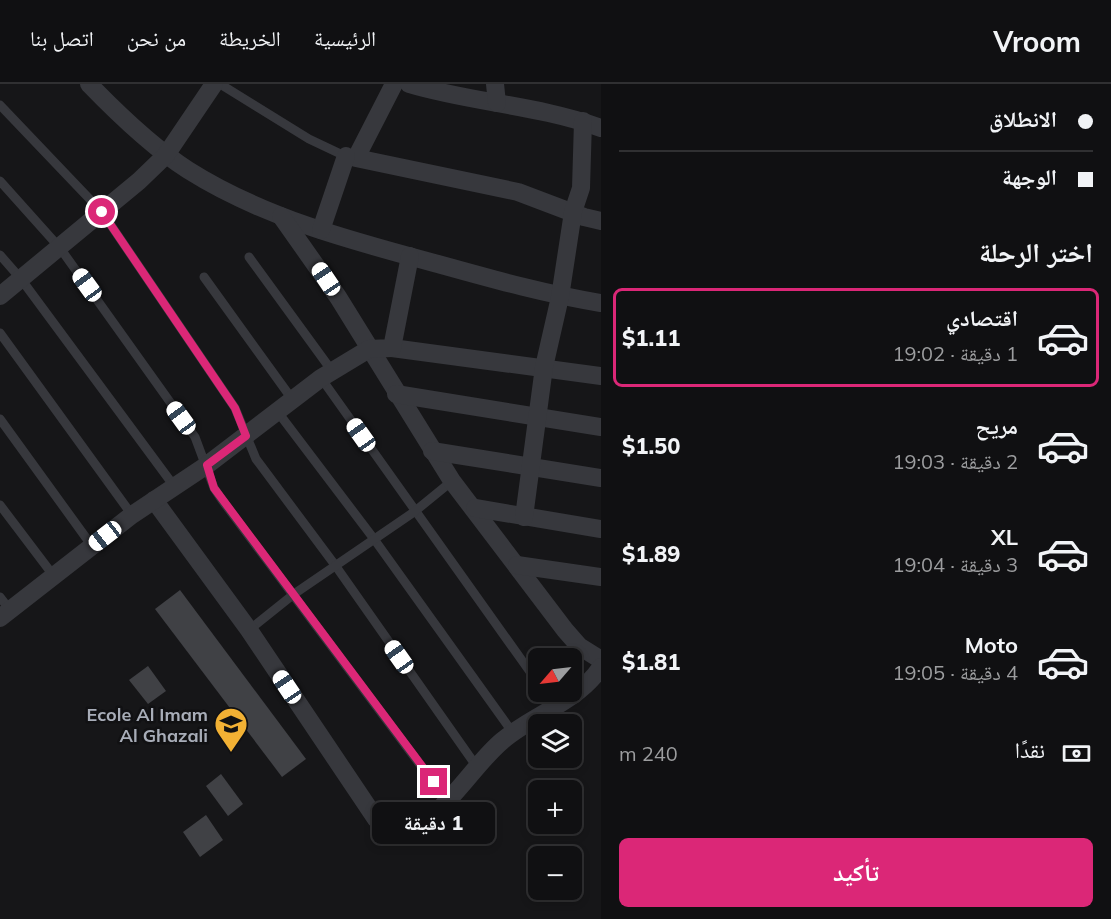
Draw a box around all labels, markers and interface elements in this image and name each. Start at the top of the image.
text: Vroom [993,24,1081,59]
text: اتصل بنا [30,25,94,51]
text: من نحن [127,25,186,51]
text: الخريطة [219,25,281,51]
text: الرئيسية [314,25,376,51]
text: الانطلاق [989,105,1057,133]
text: الوجهة [1002,163,1057,191]
route start [88,198,115,225]
text: اختر الرحلة [979,235,1093,269]
car [308,259,344,299]
car [69,265,105,305]
text: اقتصادي [946,304,1018,332]
icon: car [1036,311,1090,365]
text: $1.11 [622,324,681,352]
text: 1 دقيقة · 19:02 [892,341,1018,366]
car [163,398,199,438]
text: مريح [975,412,1018,440]
car [343,415,379,455]
icon: car [1036,419,1090,473]
text: $1.50 [622,432,681,460]
text: 2 دقيقة · 19:03 [892,449,1018,474]
car [85,518,125,554]
text: XL [991,523,1018,551]
icon: car [1036,527,1090,581]
text: $1.89 [622,540,681,568]
text: 3 دقيقة · 19:04 [892,552,1018,577]
text: Moto [965,631,1018,659]
icon: car [1036,635,1090,689]
car [381,637,417,677]
north arrow [528,648,582,702]
map controls [528,648,582,900]
text: $1.81 [622,648,681,676]
text: 4 دقيقة · 19:05 [892,660,1018,685]
car [269,667,305,707]
place label: Ecole Al Imam Al Ghazali [87,703,208,747]
school or university icon: Ecole Al Imam Al Ghazali [213,706,249,753]
button: layers [528,714,582,768]
text: نقدًا [1015,736,1045,764]
icon: cash [1060,737,1093,770]
text: 240 m [619,741,678,766]
route end [420,768,447,795]
button: + [528,780,582,834]
callout: 1 دقيقة [372,803,496,845]
text: 1 دقيقة [404,810,463,835]
button: تأكيد [619,838,1093,907]
button: − [528,846,582,900]

